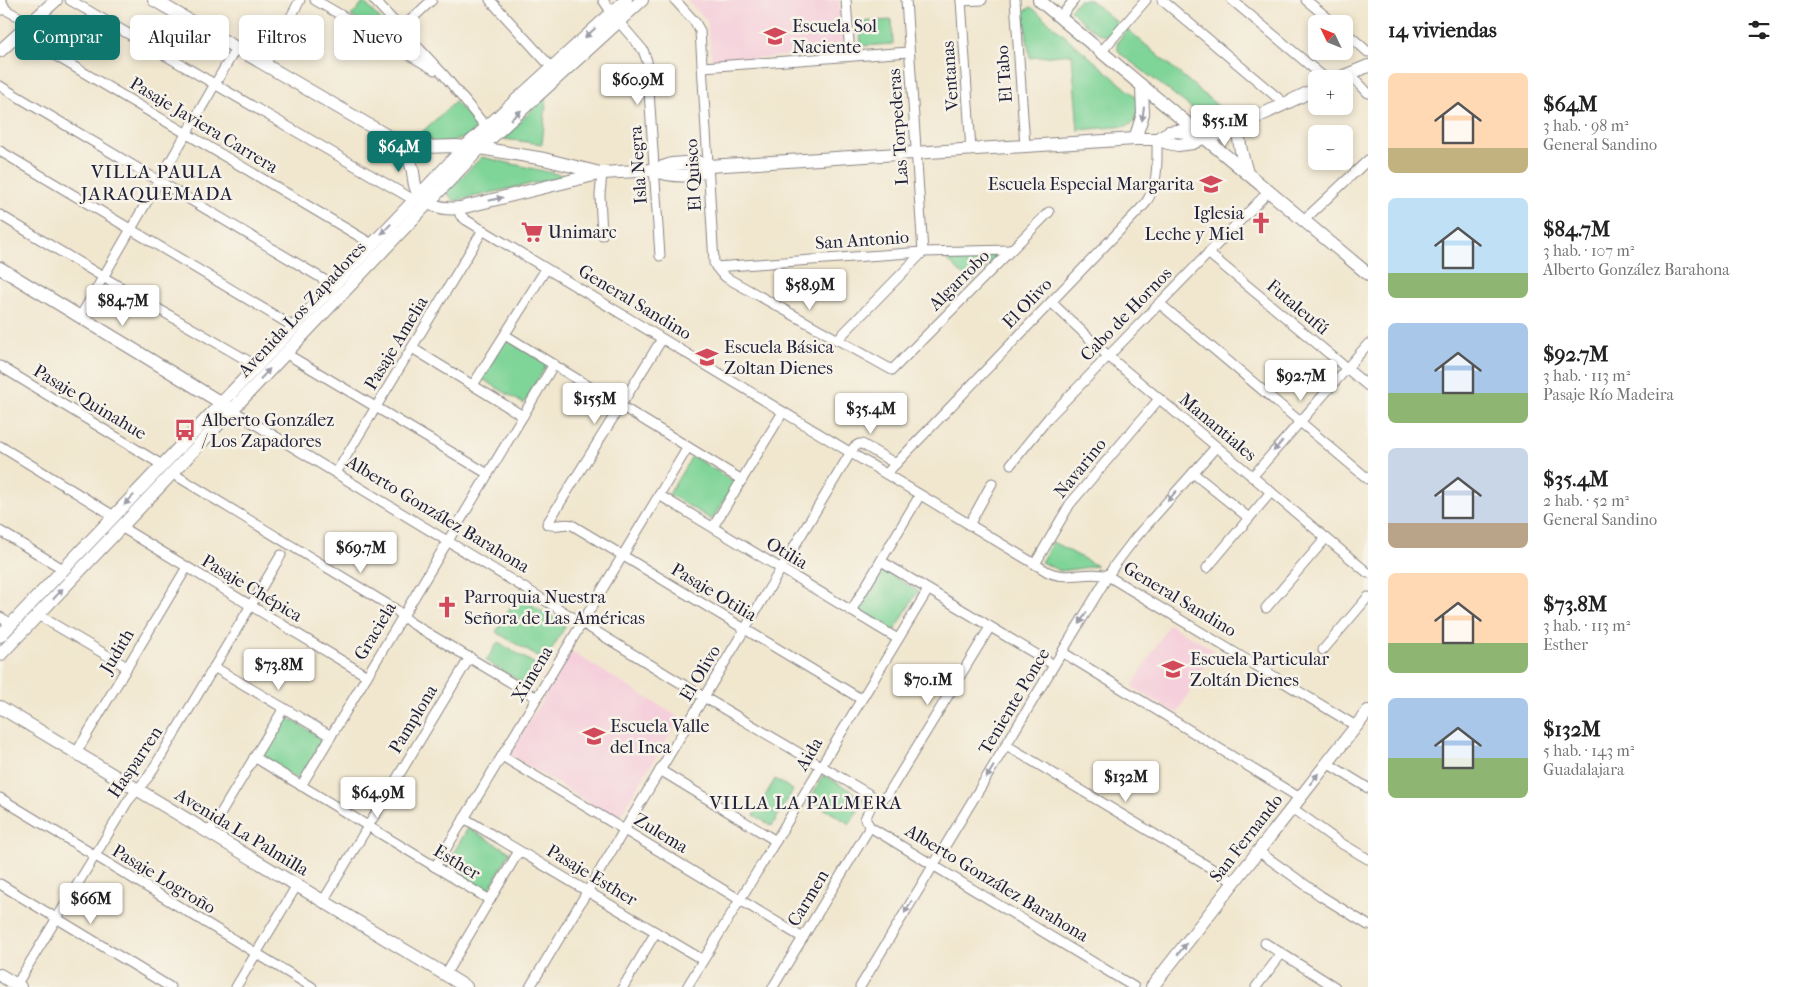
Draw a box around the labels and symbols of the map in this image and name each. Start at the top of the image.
north arrow [1308,15,1352,60]
place label: Escuela Sol Naciente [792,16,877,58]
school or university icon: Escuela Sol Naciente [762,23,788,49]
one-way arrow [584,27,596,39]
street label: Ventanas [938,40,963,113]
street label: El Tabo [992,45,1017,103]
pin: $60.9M [597,64,679,106]
street label: Las Torpederas [884,67,913,186]
street label: Pasaje Javiera Carrera [126,73,282,178]
pin: $55.1M [1184,104,1266,147]
one-way arrow [1138,106,1146,122]
one-way arrow [510,109,522,121]
street label: Isla Negra [625,124,652,205]
pin: $64M [369,130,429,173]
street label: El Quisco [681,138,706,212]
district label: VILLA PAULA JARAQUEMADA [79,161,233,205]
school or university icon: Escuela Especial Margarita [1198,171,1224,197]
place label: Escuela Especial Margarita [988,174,1195,195]
one-way arrow [488,195,503,203]
place label: Iglesia Leche y Miel [1145,203,1245,245]
church icon: Iglesia Leche y Miel [1248,210,1274,236]
supermarket icon: Unimarc [519,219,545,245]
place label: Unimarc [548,222,617,243]
one-way arrow [380,223,392,235]
street label: San Antonio [814,227,910,254]
street label: Avenida Los Zapadores [233,237,371,382]
street label: Algarrobo [924,246,994,316]
street label: General Sandino [574,260,695,344]
street label: Cabo de Hornos [1076,263,1177,366]
pin: $58.9M [769,268,851,311]
street label: El Olivo [998,274,1056,333]
street label: Futaleufú [1262,275,1333,339]
pin: $84.7M [82,284,164,327]
street label: Pasaje Amelia [360,292,433,394]
place label: Escuela Básica Zoltan Dienes [724,337,834,379]
school or university icon: Escuela Básica Zoltan Dienes [694,344,720,370]
street label: Pasaje Quinahue [29,360,150,445]
pin: $92.7M [1260,360,1342,402]
one-way arrow [259,368,271,380]
pin: $155M [560,382,630,425]
street label: Manantiales [1175,389,1261,466]
pin: $35.4M [830,392,912,435]
place label: Alberto González / Los Zapadores [201,410,334,452]
bus stop icon: Alberto González / Los Zapadores [172,417,198,443]
street label: Navarino [1050,434,1111,502]
one-way arrow [1273,440,1284,453]
street label: Alberto González Barahona [342,451,534,578]
one-way arrow [1166,490,1178,502]
one-way arrow [123,494,135,506]
pin: $69.7M [320,532,402,574]
street label: Otilia [762,533,812,574]
street label: Pasaje Chépica [198,550,306,627]
street label: General Sandino [1119,557,1240,641]
street label: Pasaje Otilia [667,559,761,626]
place label: Parroquia Nuestra Señora de Las Américas [464,587,645,629]
one-way arrow [52,588,64,600]
church icon: Parroquia Nuestra Señora de Las Américas [434,594,460,620]
street label: Graciela [350,598,401,664]
one-way arrow [1078,611,1087,624]
street label: Judith [95,625,139,679]
street label: El Olivo [675,641,725,705]
street label: Ximena [507,642,558,706]
street label: Teniente Ponce [974,644,1054,758]
pin: $73.8M [238,648,320,691]
place label: Escuela Particular Zoltán Dienes [1190,649,1329,691]
school or university icon: Escuela Particular Zoltán Dienes [1160,656,1186,682]
pin: $70.1M [887,664,969,706]
street label: Pamplona [385,681,442,757]
place label: Escuela Valle del Inca [610,716,709,758]
street label: Hasparren [104,722,167,802]
school or university icon: Escuela Valle del Inca [581,723,607,749]
street label: Aida [791,733,828,776]
pin: $132M [1091,760,1161,803]
one-way arrow [985,765,994,779]
one-way arrow [1309,773,1320,786]
pin: $64.9M [337,776,419,819]
street label: Avenida La Palmilla [170,784,313,881]
street label: San Fernando [1205,790,1287,887]
district label: VILLA LA PALMERA [708,792,903,814]
street label: Zulema [630,809,692,858]
street label: Alberto González Barahona [901,820,1093,947]
street label: Pasaje Logroño [108,840,219,919]
street label: Esther [430,840,484,885]
street label: Pasaje Esther [543,840,641,911]
street label: Carmen [783,866,834,930]
pin: $66M [61,882,121,925]
one-way arrow [904,900,913,913]
one-way arrow [1176,942,1187,955]

